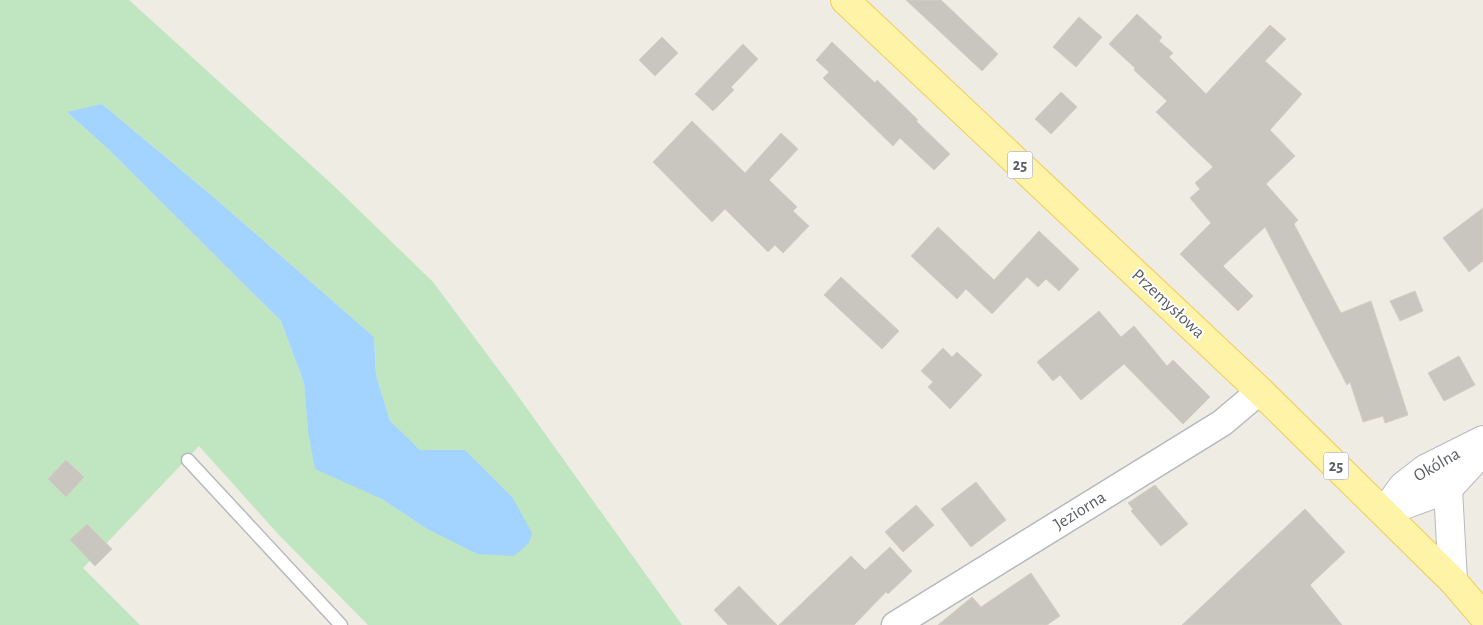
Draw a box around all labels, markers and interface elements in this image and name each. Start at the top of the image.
road number: 25 [1008,152,1032,178]
street label: Przemysłowa [1128,266,1208,342]
street label: Okólna [1411,445,1463,485]
road number: 25 [1324,452,1348,480]
street label: Jeziorna [1051,488,1109,534]

